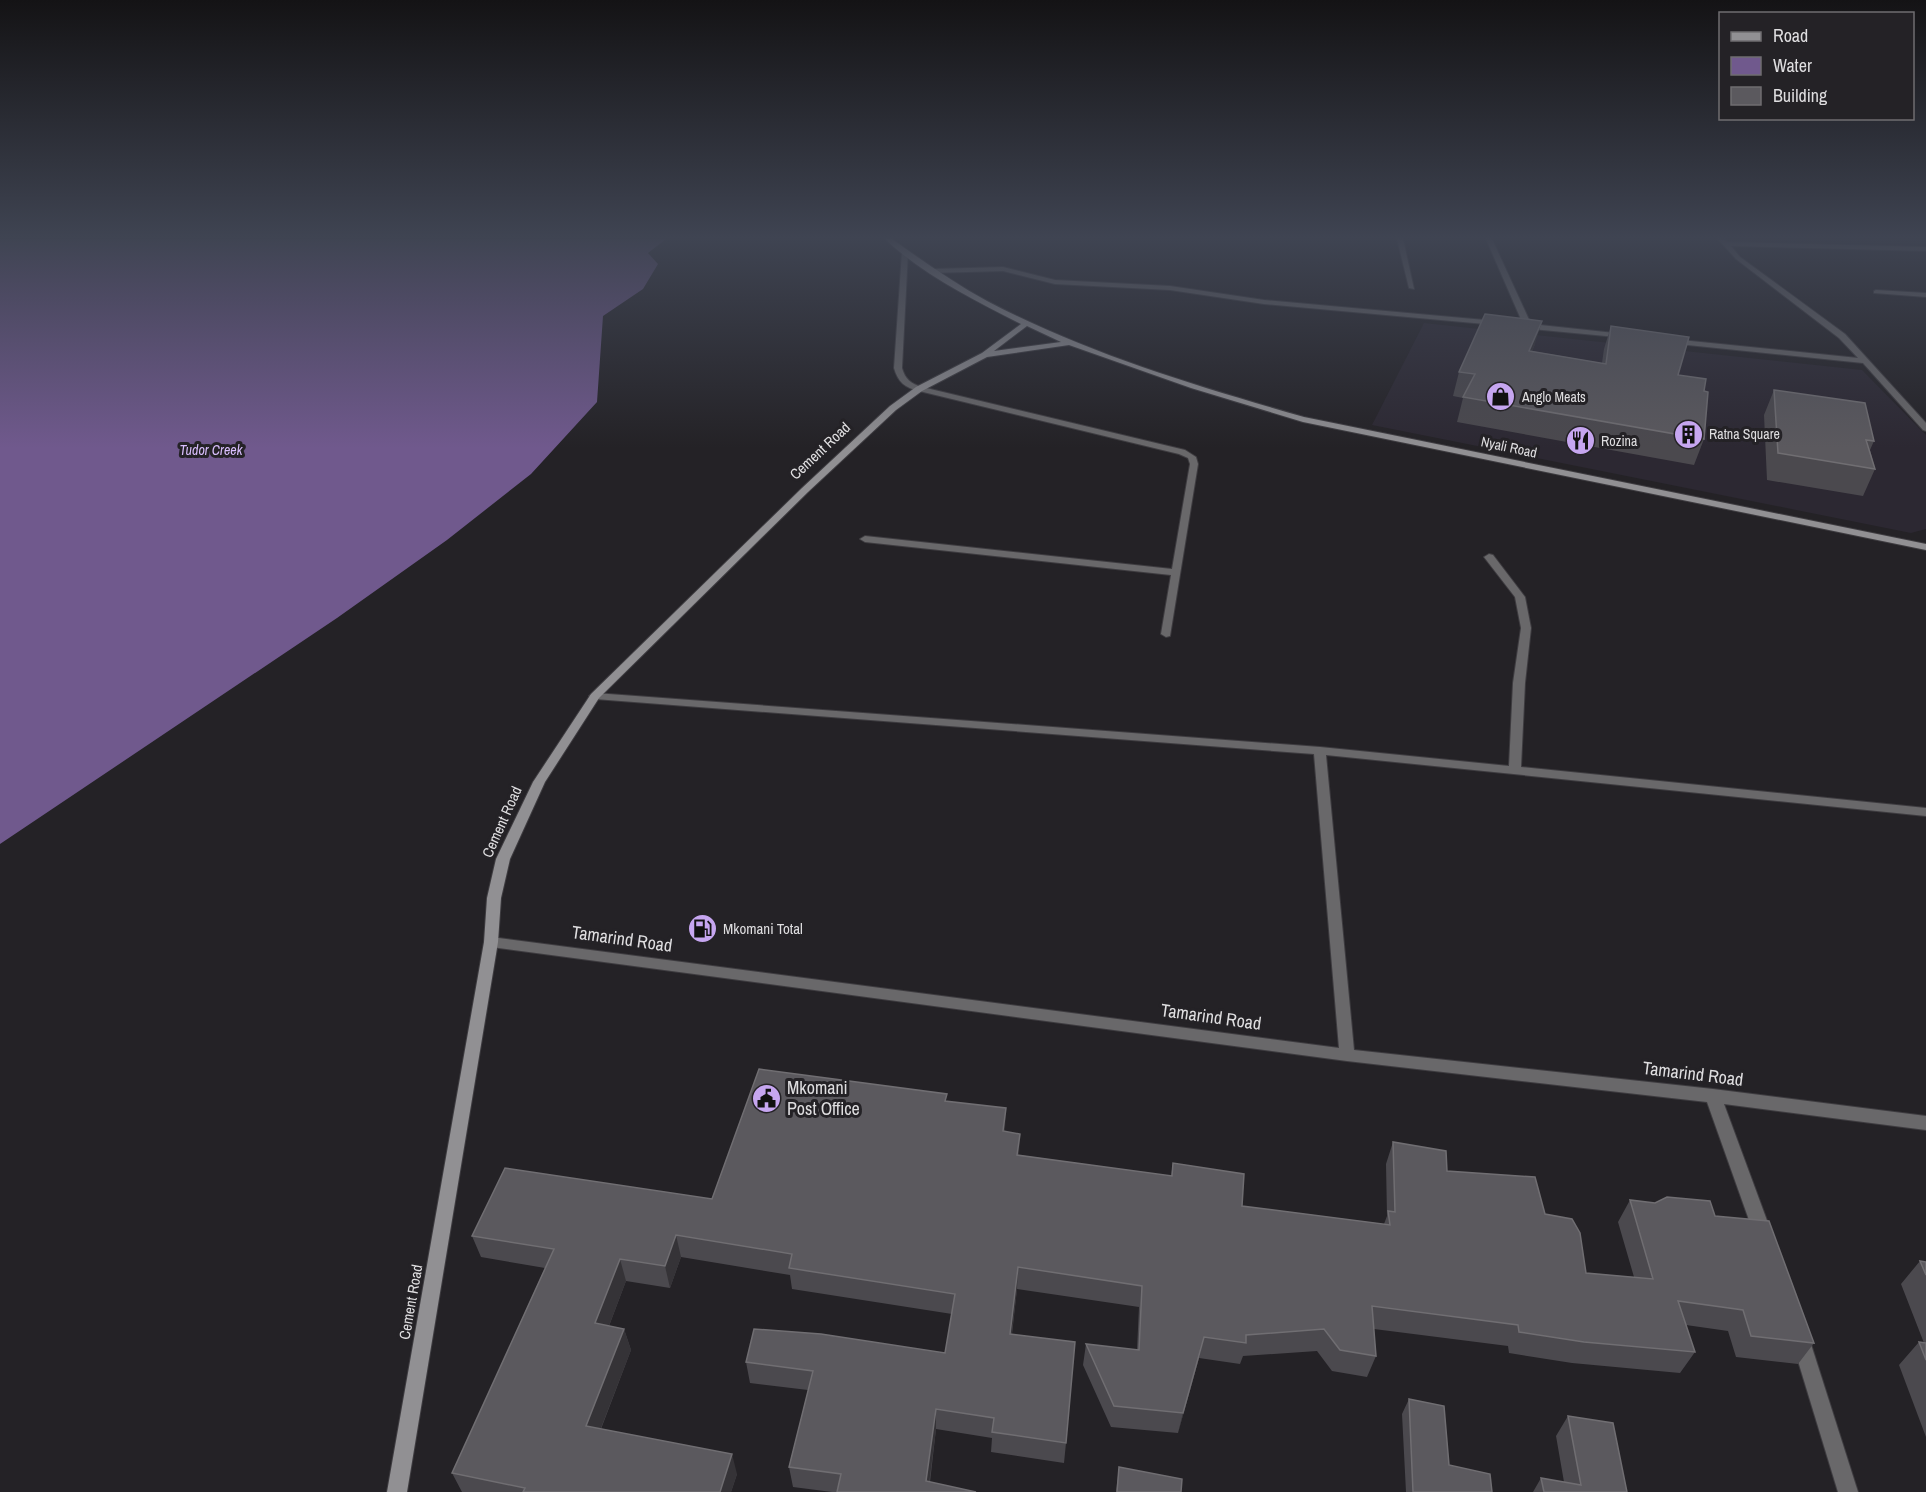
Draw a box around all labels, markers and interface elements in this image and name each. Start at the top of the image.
legend [1719,12,1914,120]
text: Road [1773,23,1808,48]
text: Water [1773,53,1812,78]
text: Building [1773,83,1828,108]
shop icon: Anglo Meats [1485,381,1517,413]
place label: Anglo Meats [1521,388,1586,406]
street label: Cement Road [785,417,855,484]
building icon: Ratna Square [1672,418,1704,450]
restaurant icon: Rozina [1564,425,1596,457]
place label: Ratna Square [1709,425,1780,443]
street label: Nyali Road [1479,432,1539,462]
place label: Rozina [1601,432,1638,450]
water label: Tudor Creek [180,441,244,459]
street label: Cement Road [477,783,527,861]
fuel station icon: Mkomani Total [686,913,718,945]
place label: Mkomani Total [723,918,803,939]
street label: Tamarind Road [570,919,674,958]
street label: Tamarind Road [1159,997,1263,1036]
street label: Tamarind Road [1641,1055,1745,1092]
place label: Mkomani Post Office [787,1075,860,1121]
public building icon: Mkomani Post Office [750,1082,782,1114]
street label: Cement Road [394,1263,427,1341]

